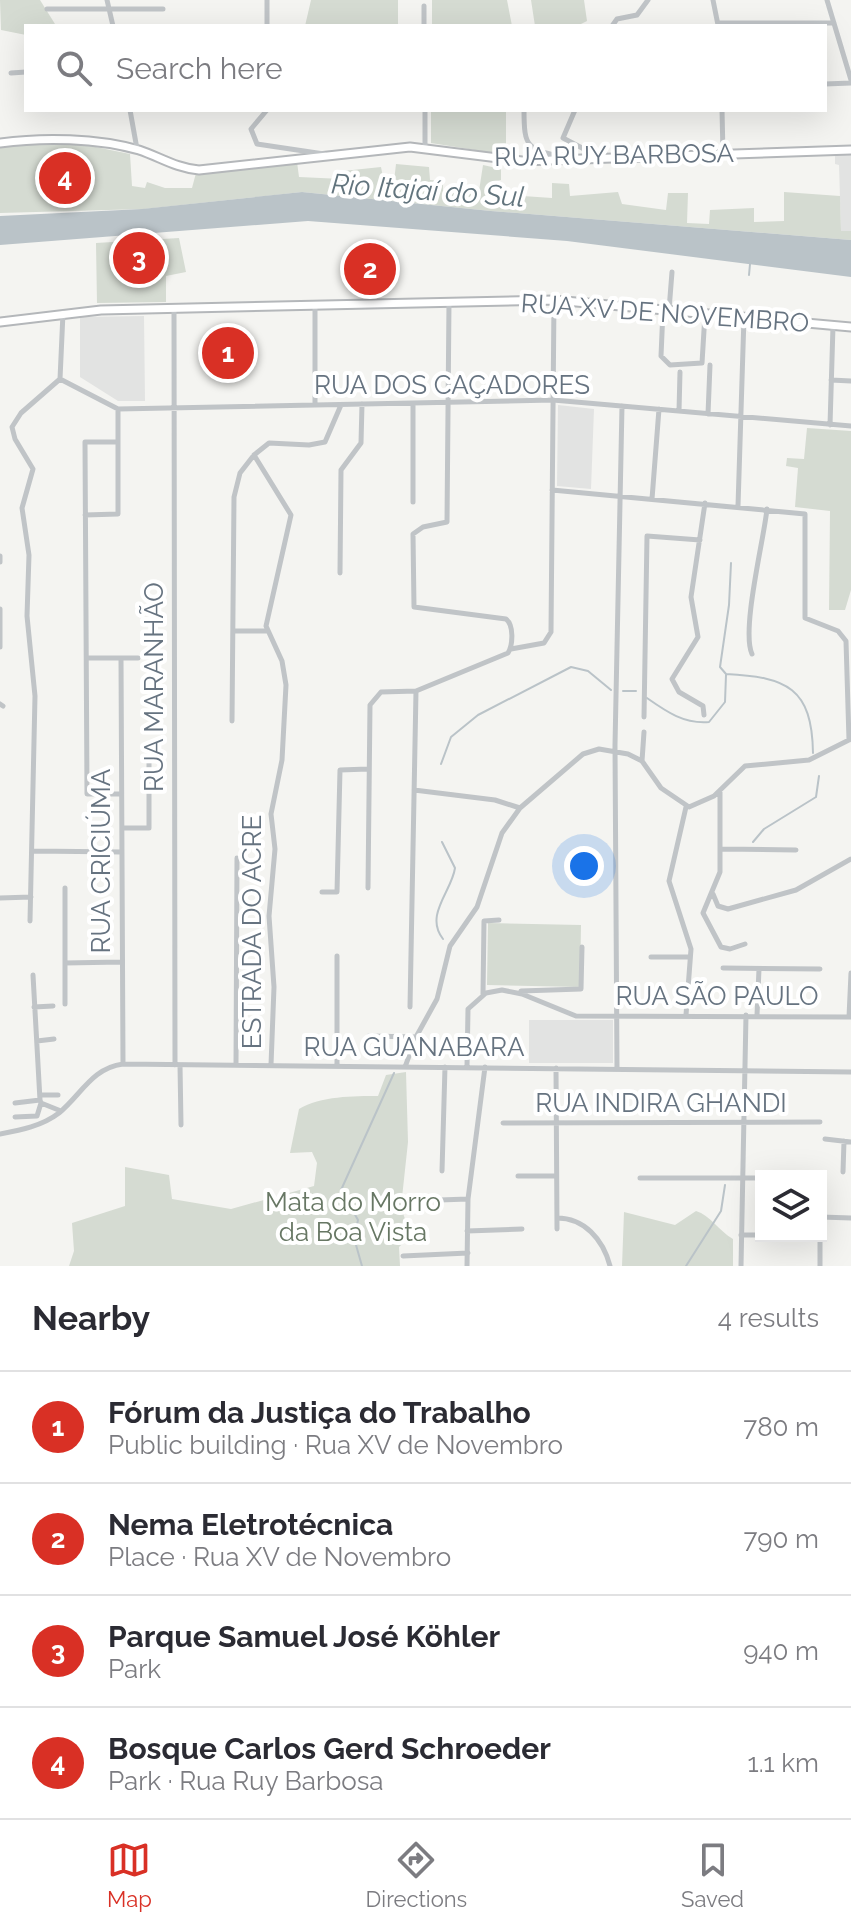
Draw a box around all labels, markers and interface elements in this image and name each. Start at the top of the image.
search box [24,24,827,112]
icon: search [52,46,96,90]
text: Search here [116,51,283,86]
street label: RUA RUY BARBOSA [494,138,735,172]
pin: 4 [39,148,91,208]
water label: Rio Itajaí do Sul [330,167,526,214]
pin: 3 [113,228,165,288]
pin: 2 [344,239,396,299]
street label: RUA XV DE NOVEMBRO [520,288,810,338]
pin: 1 [202,323,254,383]
street label: RUA DOS CAÇADORES [314,370,590,400]
street label: RUA MARANHÃO [139,582,169,792]
street label: RUA CRICIÚMA [85,768,116,953]
street label: ESTRADA DO ACRE [237,815,267,1049]
your location [564,846,604,886]
street label: RUA SÃO PAULO [615,981,819,1011]
street label: RUA GUANABARA [304,1032,525,1062]
street label: RUA INDIRA GHANDI [535,1088,787,1118]
map controls [755,1170,827,1242]
button: layers [755,1170,827,1242]
park label: Mata do Morro da Boa Vista [265,1187,441,1247]
text: Nearby [32,1298,150,1338]
text: 4 results [718,1303,819,1333]
text: Fórum da Justiça do Trabalho [108,1395,531,1430]
text: 1 [52,1412,64,1442]
text: 780 m [743,1412,819,1442]
text: Public building · Rua XV de Novembro [108,1430,563,1460]
text: Nema Eletrotécnica [108,1507,393,1542]
text: 2 [51,1524,65,1554]
text: 790 m [743,1524,819,1554]
text: Place · Rua XV de Novembro [108,1542,451,1572]
text: Parque Samuel José Köhler [108,1619,500,1654]
text: 3 [51,1636,65,1666]
text: 940 m [743,1636,819,1666]
text: Park [108,1654,161,1684]
text: Bosque Carlos Gerd Schroeder [108,1731,551,1766]
text: 4 [51,1748,65,1778]
text: 1.1 km [748,1748,819,1778]
text: Park · Rua Ruy Barbosa [108,1766,383,1796]
tab: Map [107,1838,152,1912]
tab: Directions [366,1838,467,1912]
tab: Saved [681,1838,744,1912]

